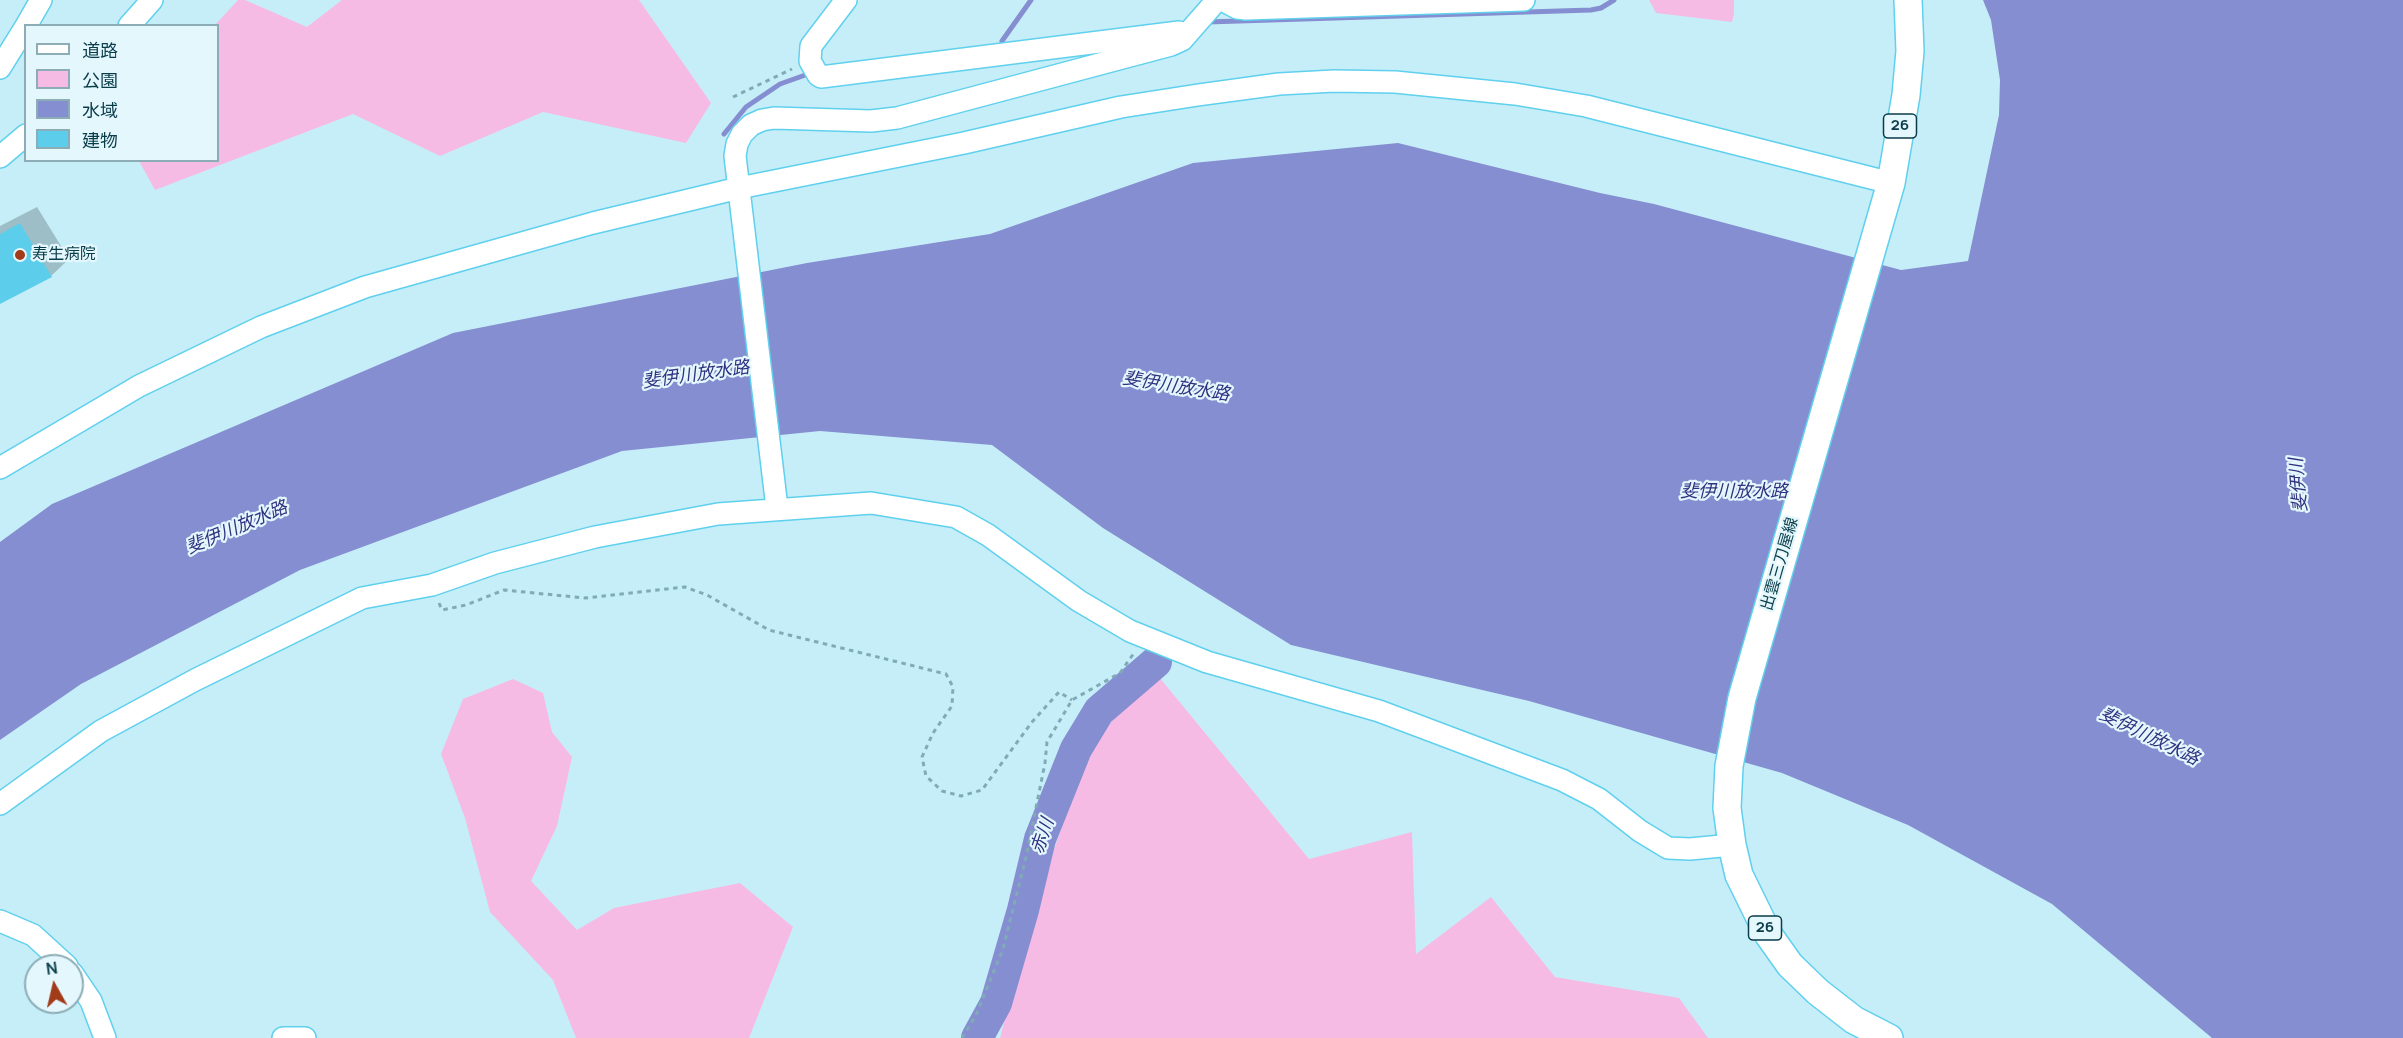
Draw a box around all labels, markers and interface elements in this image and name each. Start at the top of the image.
legend [24,24,219,162]
text: 道路 [82,38,118,62]
text: 公園 [82,68,118,92]
text: 水域 [82,98,118,122]
road number: 26 [1884,114,1916,138]
text: 建物 [82,128,118,152]
place label: 寿生病院 [32,245,96,265]
marker: 寿生病院 [13,248,27,262]
water label: 斐伊川放水路 [641,357,751,393]
water label: 斐伊川放水路 [1121,368,1231,406]
water label: 斐伊川 [2286,457,2312,513]
water label: 斐伊川放水路 [1680,481,1788,503]
water label: 斐伊川放水路 [183,497,291,559]
street label: 出雲三刀屋線 [1758,515,1802,613]
water label: 斐伊川放水路 [2096,704,2202,770]
water label: 赤川 [1027,815,1059,857]
road number: 26 [1748,916,1782,940]
north arrow [24,954,84,1014]
text: N [45,956,59,980]

